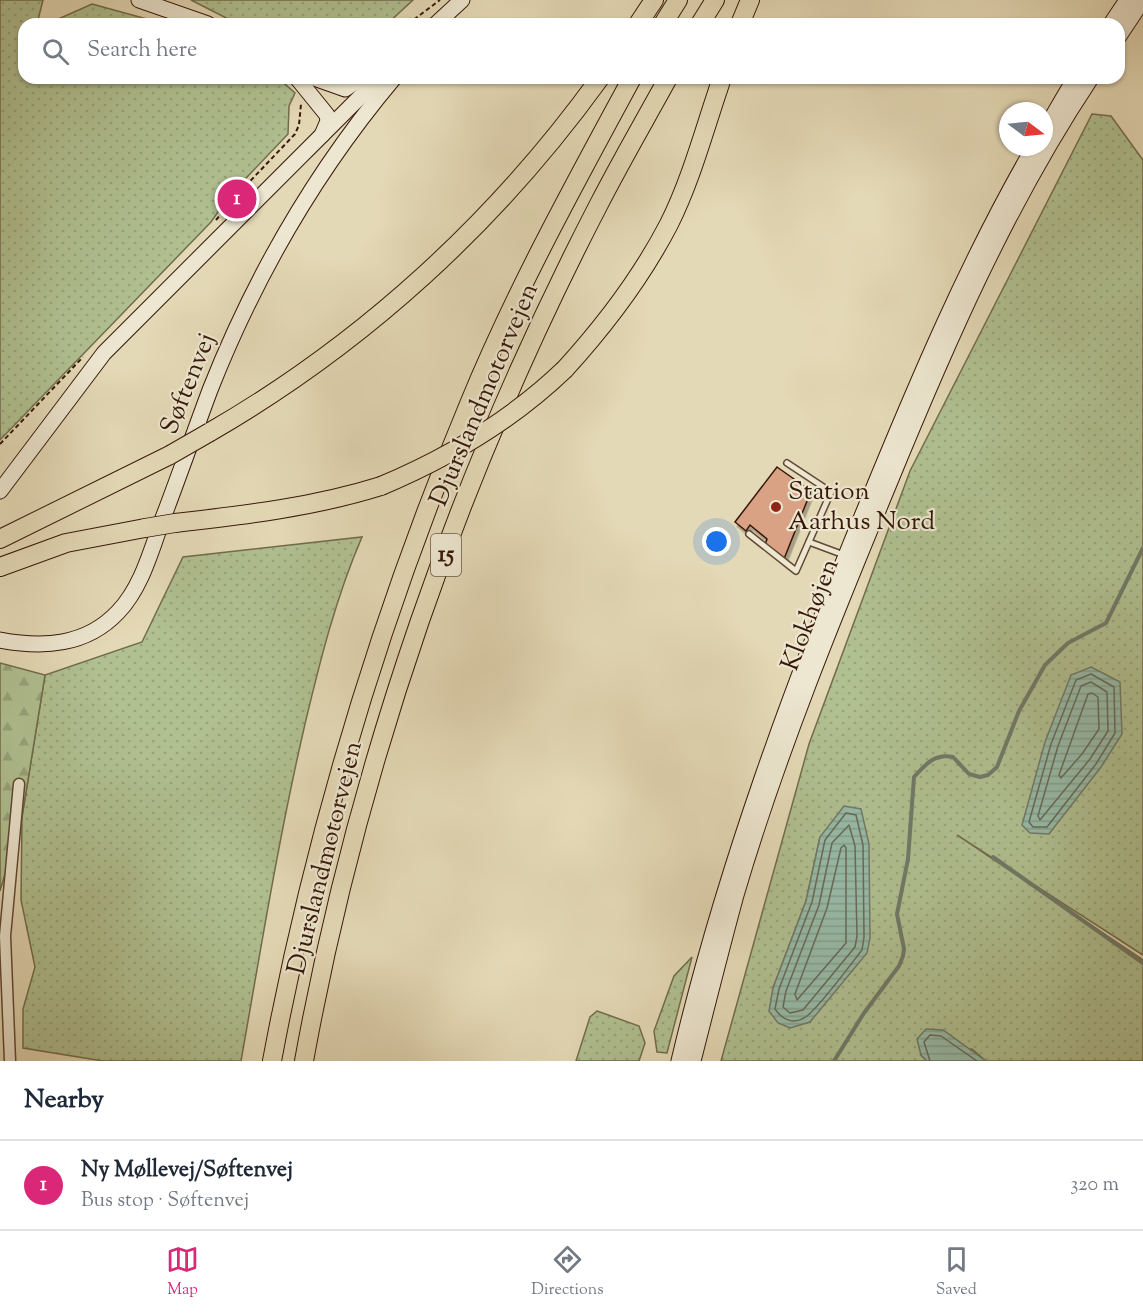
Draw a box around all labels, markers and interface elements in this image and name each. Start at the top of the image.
search box [18,18,1125,84]
icon: search [39,35,72,68]
text: Search here [87,35,197,67]
north arrow [999,102,1053,156]
pin: 1 [218,176,256,222]
street label: Djurslandmotorvejen [421,278,549,512]
street label: Søftenvej [152,328,226,440]
place label: Station Aarhus Nord [788,474,935,541]
marker: Station Aarhus Nord [769,500,783,514]
your location [702,527,731,556]
road number: 15 [431,534,461,576]
street label: Klokhøjen [773,553,849,677]
street label: Djurslandmotorvejen [279,737,373,979]
text: Nearby [24,1082,104,1119]
text: Ny Møllevej/Søftenvej [81,1155,293,1187]
text: 1 [40,1171,47,1200]
text: 320 m [1070,1171,1119,1200]
text: Bus stop · Søftenvej [81,1187,249,1216]
tab: Map [166,1243,199,1302]
tab: Directions [531,1243,604,1302]
tab: Saved [936,1243,977,1302]

